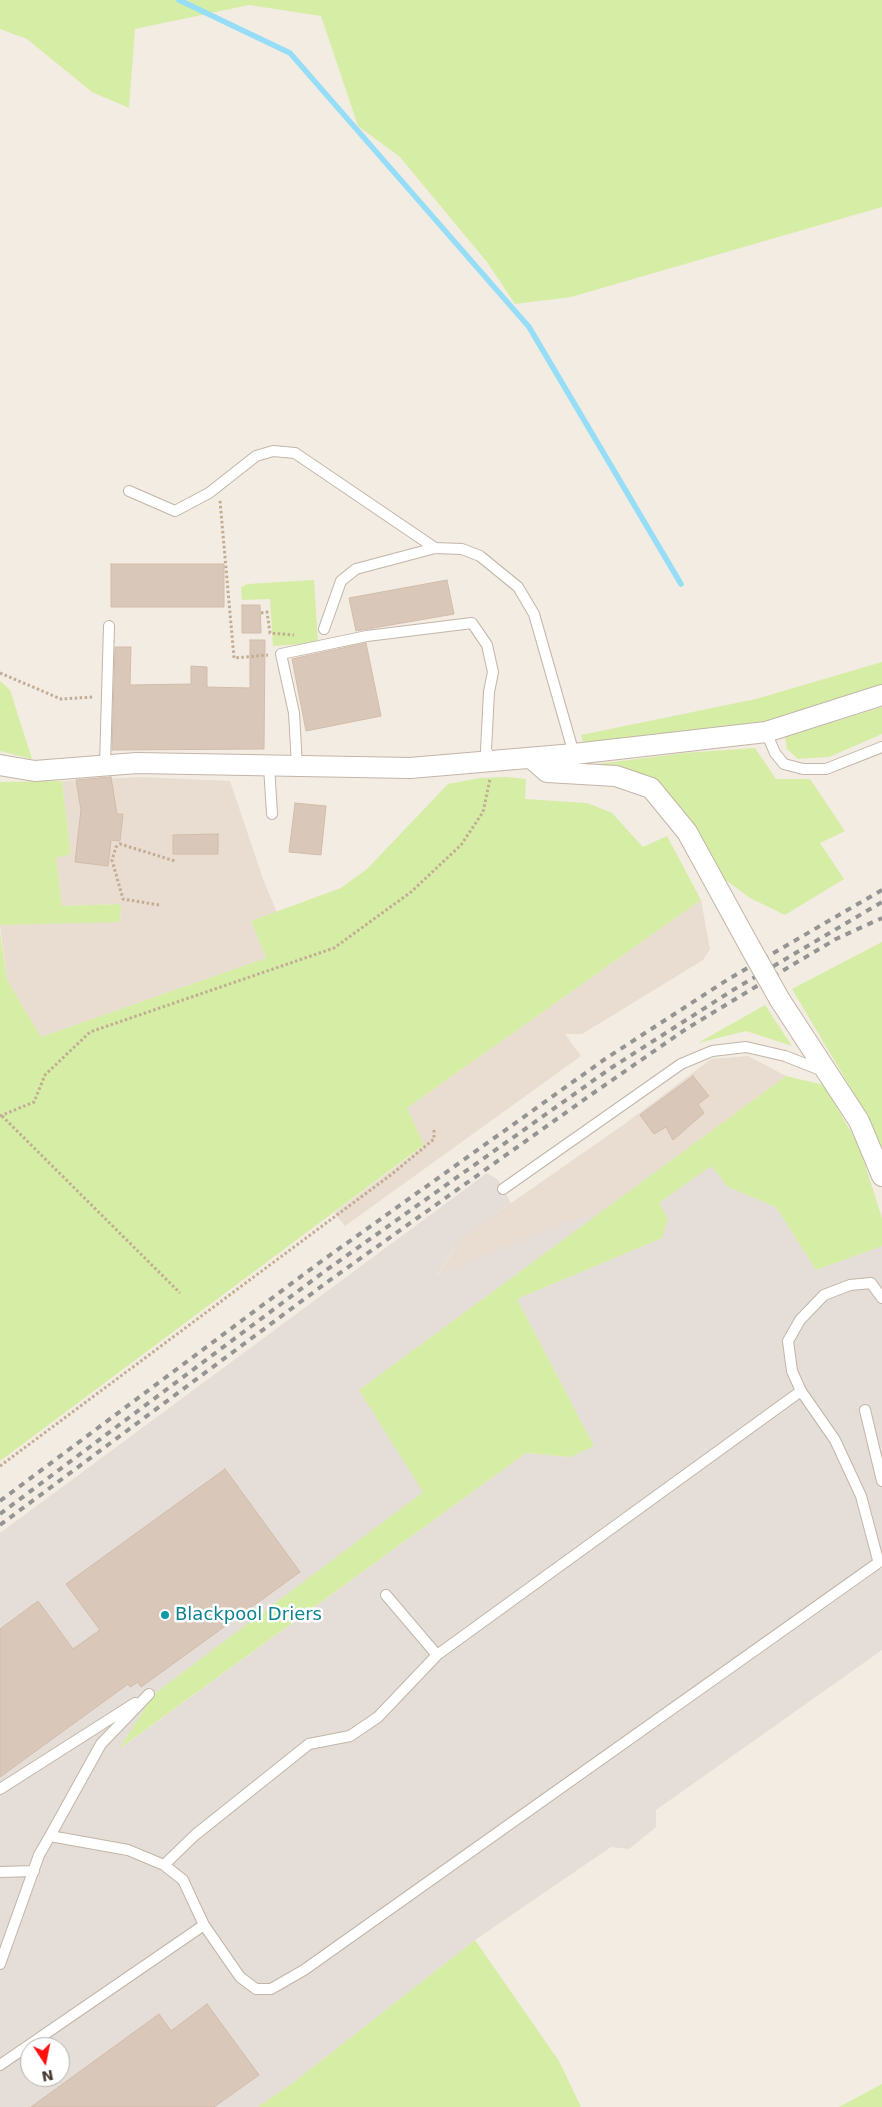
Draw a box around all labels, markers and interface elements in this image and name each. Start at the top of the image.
place label: Blackpool Driers [175,1604,322,1626]
marker: Blackpool Driers [159,1609,171,1621]
north arrow [20,2037,70,2087]
text: N [40,2067,55,2085]

